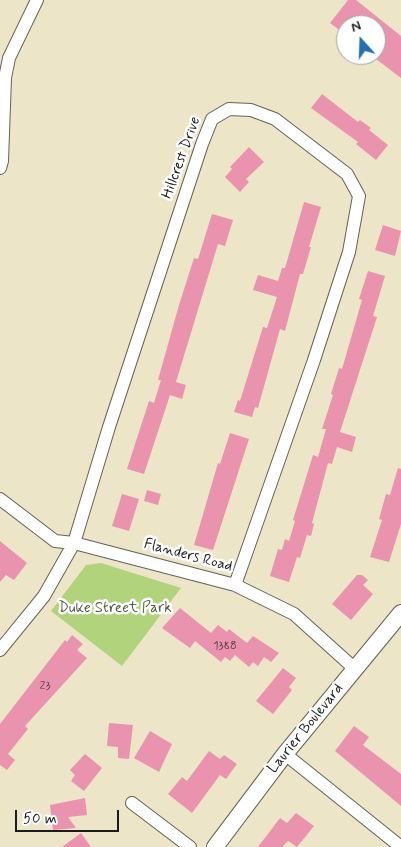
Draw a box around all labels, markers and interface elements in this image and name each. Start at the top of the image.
north arrow [336,15,386,65]
text: N [349,17,364,37]
street label: Hillcrest Drive [159,115,205,201]
street label: Flanders Road [142,536,234,576]
park label: Duke Street Park [58,600,172,618]
house number: 1388 [213,639,237,653]
house number: 23 [40,679,50,693]
street label: Laurier Boulevard [264,680,348,778]
scale bar [18,800,121,832]
text: 50 m [23,809,57,829]

